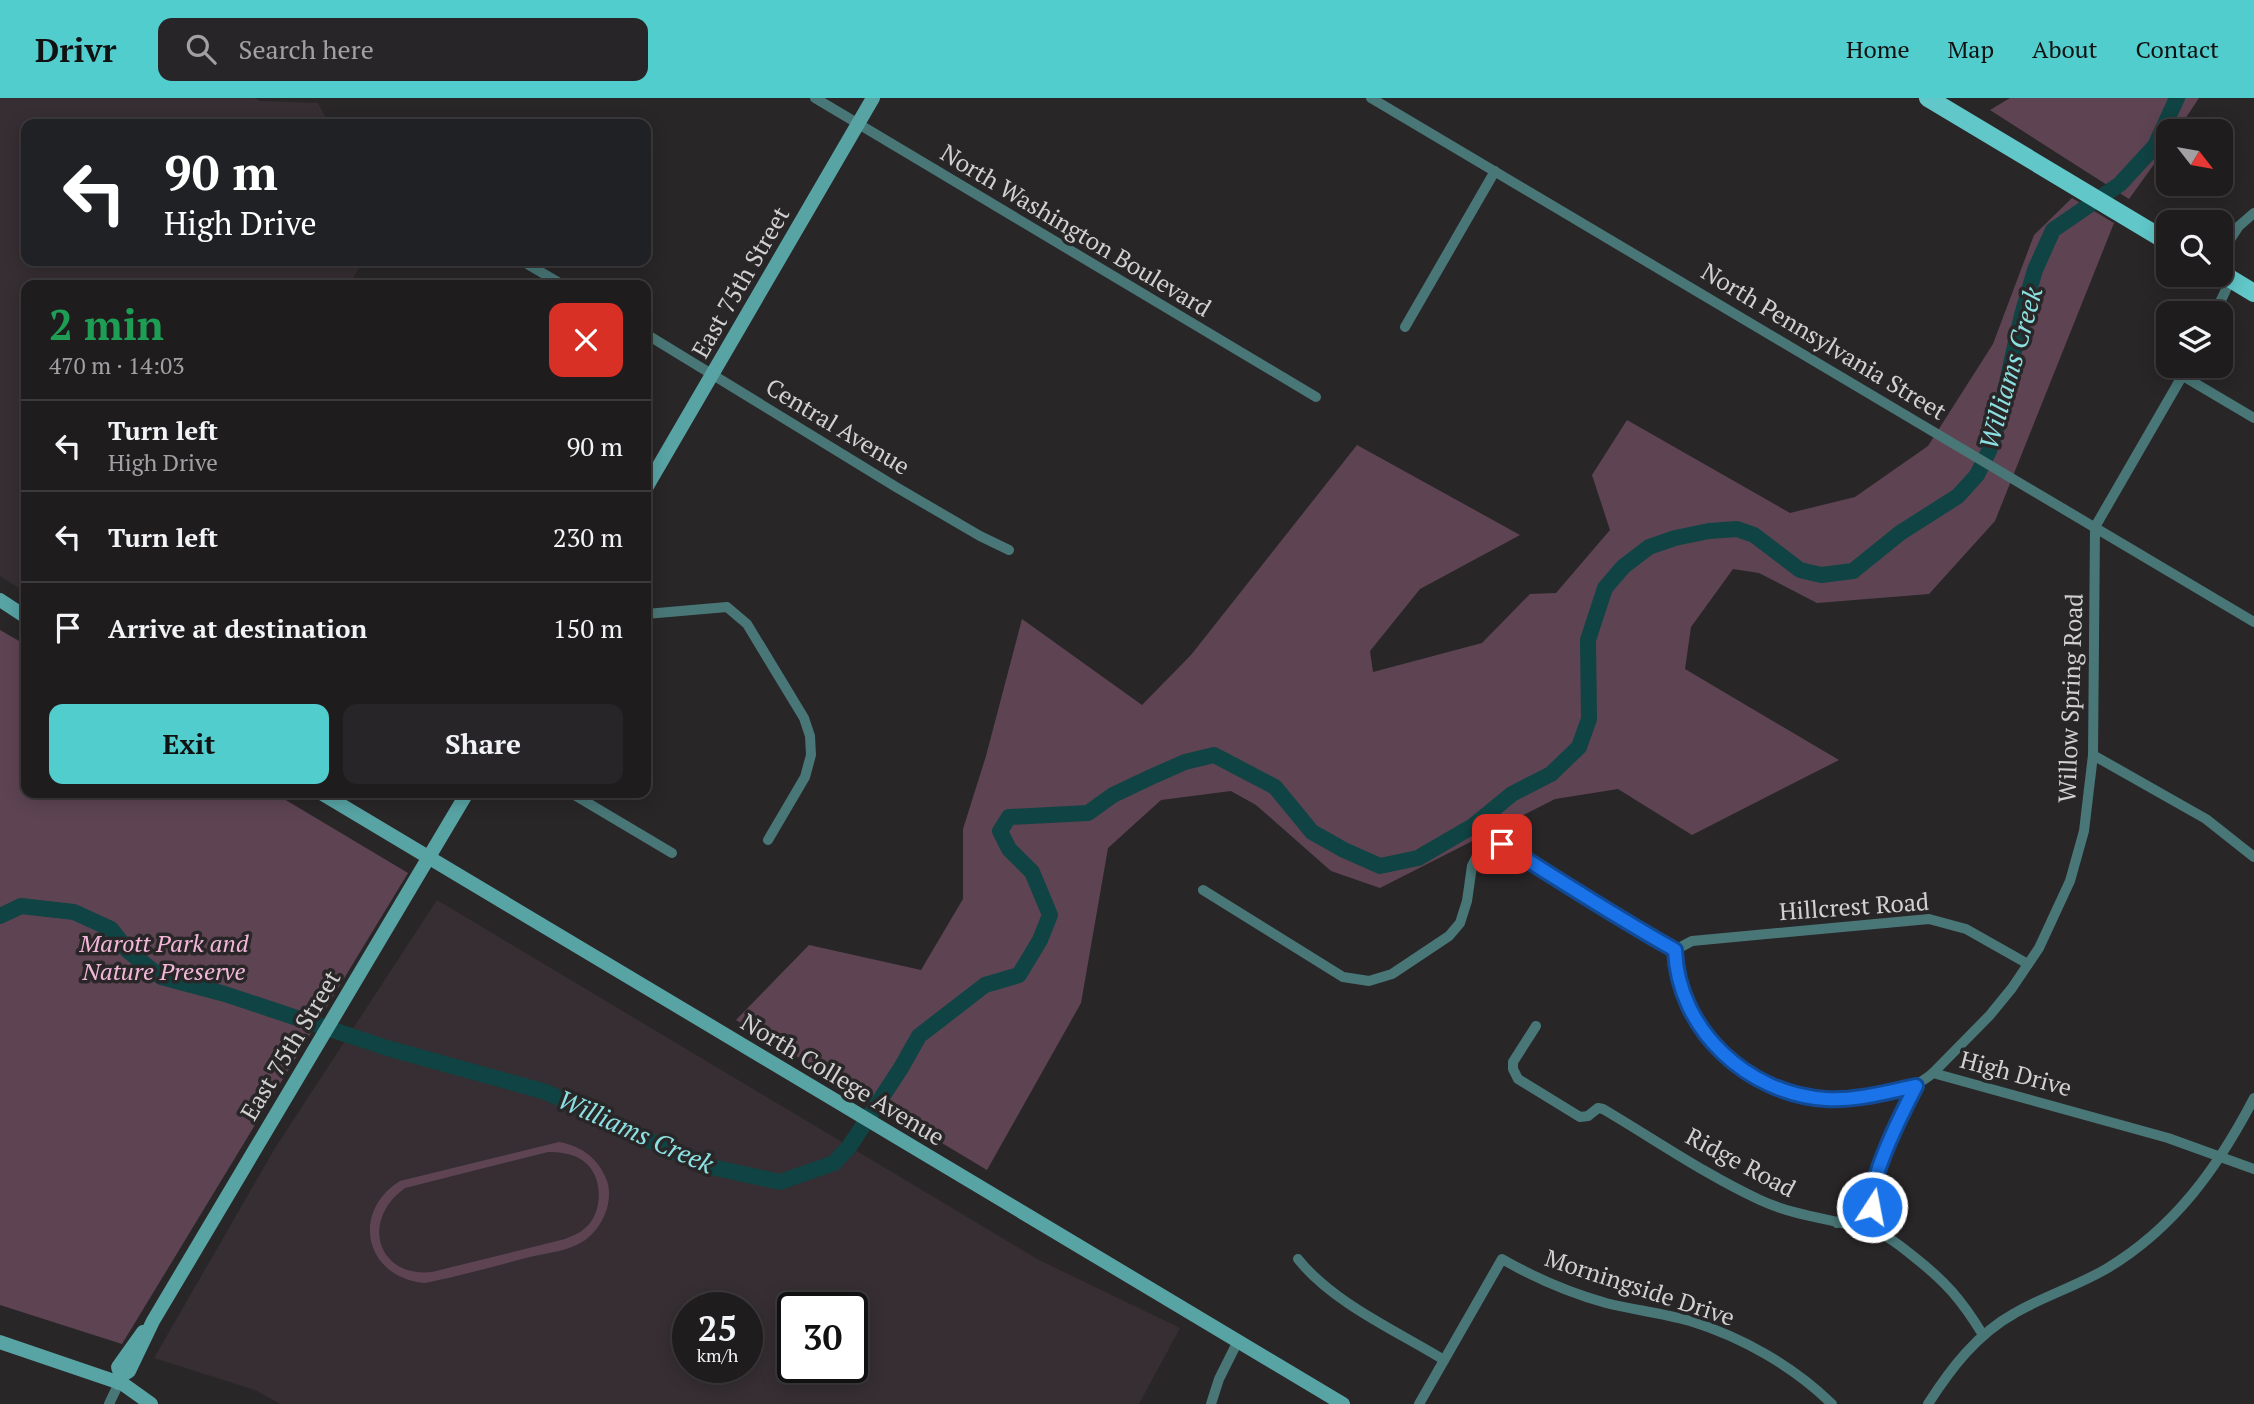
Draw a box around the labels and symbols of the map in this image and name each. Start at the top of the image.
north arrow [2156,119,2233,196]
street label: North Washington Boulevard [935,136,1217,324]
street label: East 75th Street [684,200,796,363]
street label: North Pennsylvania Street [1696,255,1953,427]
water label: Williams Creek [1971,282,2050,453]
street label: Central Avenue [760,370,916,482]
street label: Willow Spring Road [2050,593,2090,803]
pin [1472,814,1532,874]
street label: Hillcrest Road [1778,885,1930,927]
park label: Marott Park and Nature Preserve [78,927,250,987]
street label: East 75th Street [233,964,347,1126]
street label: North College Avenue [735,1005,951,1153]
street label: High Drive [1957,1043,2075,1103]
water label: Williams Creek [553,1081,720,1181]
street label: Ridge Road [1681,1120,1801,1204]
position arrow [1835,1170,1909,1244]
street label: Morningside Drive [1541,1241,1739,1333]
speed limit sign: 30 [777,1292,868,1383]

